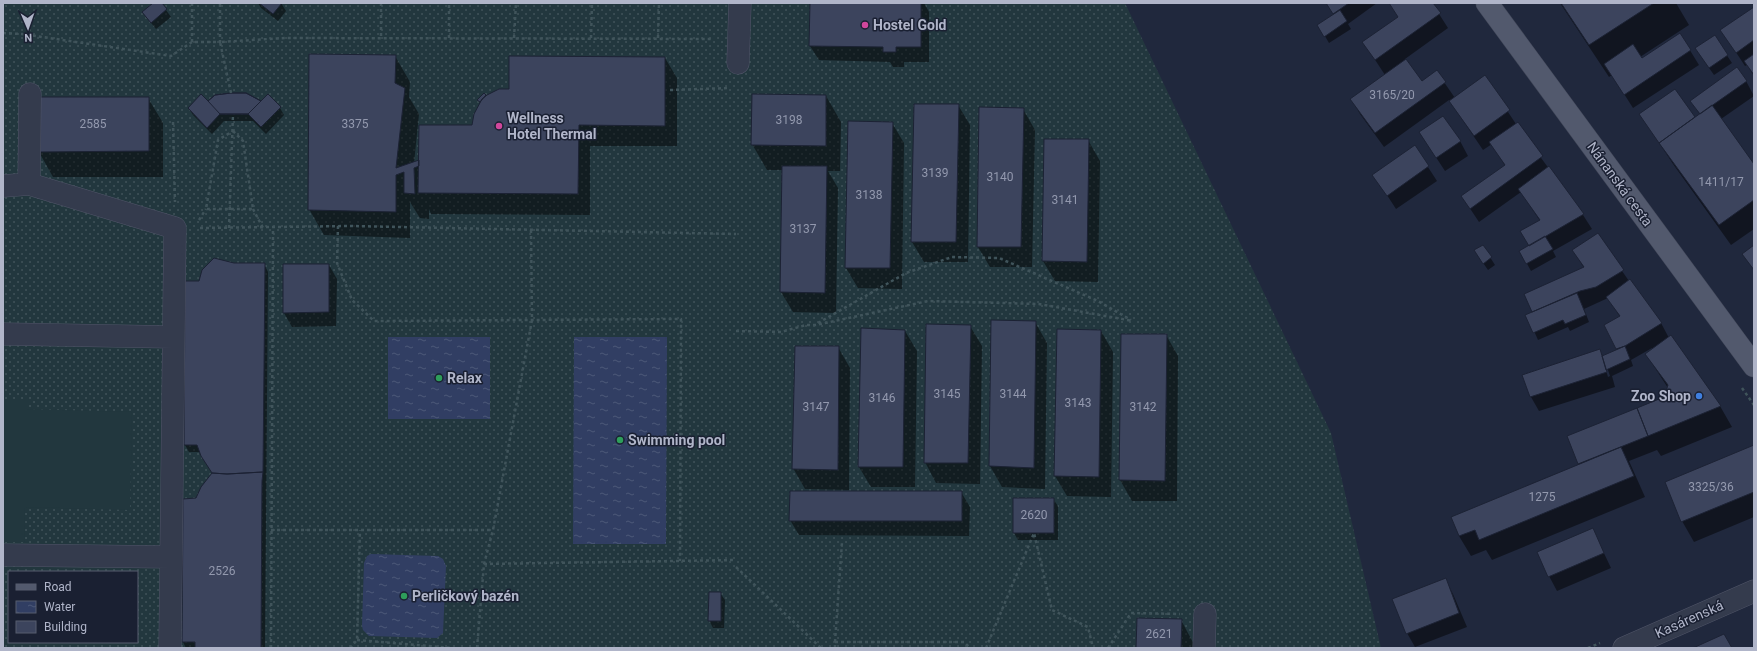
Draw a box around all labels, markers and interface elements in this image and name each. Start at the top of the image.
north arrow [8,8,48,48]
place label: Hostel Gold [873,17,947,33]
marker: Hostel Gold [860,20,870,30]
text: N [24,31,32,44]
house number: 3165/20 [1369,88,1415,102]
place label: Wellness Hotel Thermal [507,110,596,142]
house number: 3198 [776,113,803,127]
house number: 2585 [80,117,107,131]
house number: 3375 [342,117,369,131]
marker: Wellness Hotel Thermal [494,121,504,131]
street label: Nánanská cesta [1584,139,1656,229]
house number: 3139 [922,166,948,180]
house number: 3140 [987,170,1014,184]
house number: 1411/17 [1698,175,1744,189]
house number: 3138 [856,188,883,202]
house number: 3141 [1052,193,1078,207]
house number: 3137 [790,222,817,236]
place label: Relax [447,370,483,386]
marker: Relax [434,373,444,383]
house number: 3145 [934,387,961,401]
house number: 3144 [1000,387,1027,401]
place label: Zoo Shop [1631,388,1691,404]
house number: 3146 [869,391,896,405]
marker: Zoo Shop [1694,391,1704,401]
house number: 3143 [1065,396,1091,410]
house number: 3147 [803,400,830,414]
house number: 3142 [1130,400,1157,414]
place label: Swimming pool [628,432,725,448]
marker: Swimming pool [615,435,625,445]
house number: 3325/36 [1688,480,1734,494]
house number: 1275 [1529,490,1556,504]
house number: 2620 [1021,508,1048,522]
house number: 2526 [209,564,236,578]
legend [8,571,138,643]
text: Road [44,580,72,594]
place label: Perličkový bazén [412,588,519,604]
marker: Perličkový bazén [399,591,409,601]
street label: Kasárenská [1652,597,1726,641]
text: Water [44,600,75,614]
text: Building [44,620,87,634]
house number: 2621 [1146,627,1172,641]

